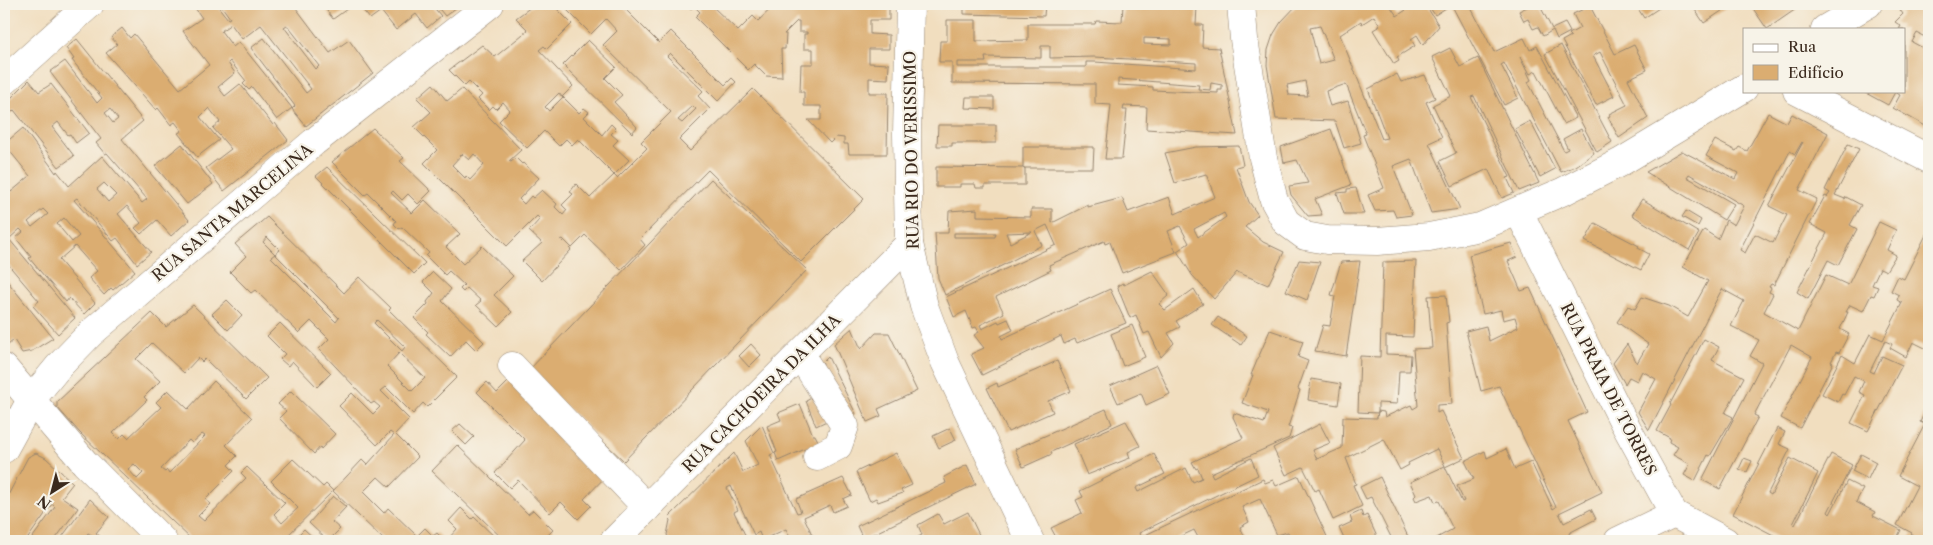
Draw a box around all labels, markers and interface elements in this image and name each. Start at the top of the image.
legend [1743,28,1906,92]
text: Rua [1788,37,1816,56]
street label: RUA RIO DO VERISSIMO [899,51,923,249]
text: Edifício [1788,63,1844,82]
street label: RUA SANTA MARCELINA [147,138,317,285]
street label: RUA PRAIA DE TORRES [1557,299,1661,479]
street label: RUA CACHOEIRA DA ILHA [678,309,845,476]
north arrow [28,468,78,518]
text: N [34,492,55,513]

